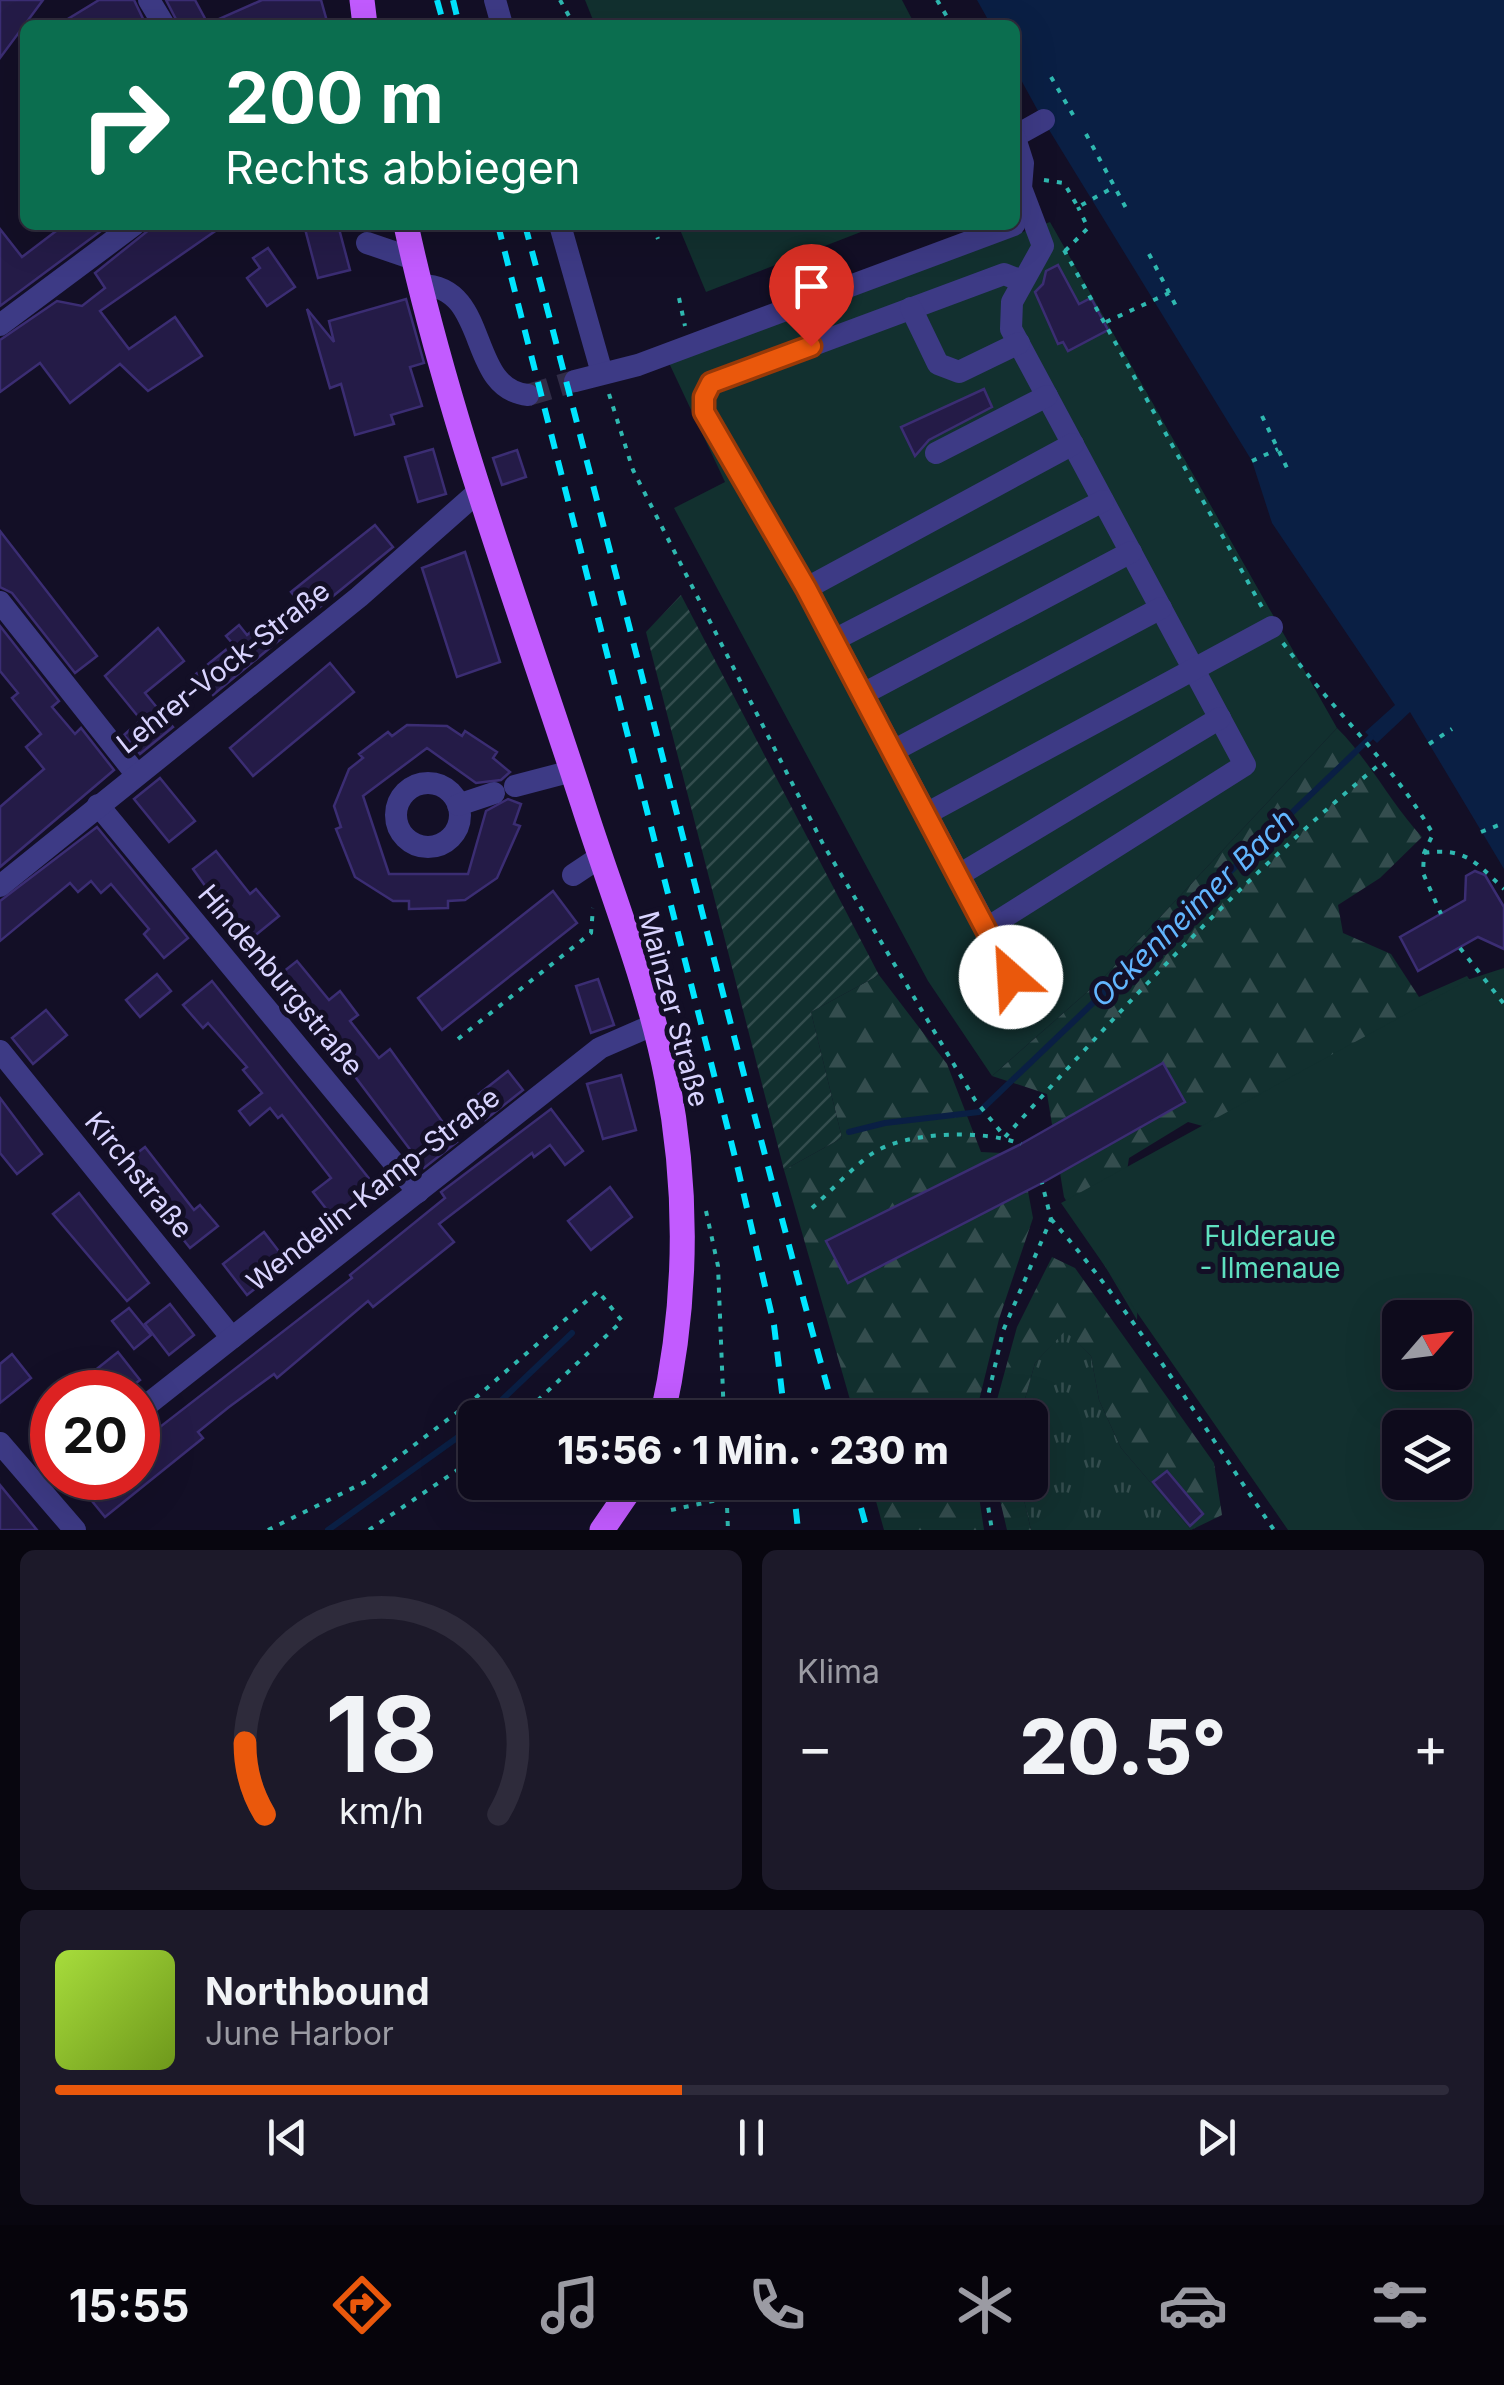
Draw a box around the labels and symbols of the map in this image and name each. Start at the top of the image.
pin [769,244,854,347]
street label: Lehrer-Vock-Straße [110,573,336,761]
water label: Ockenheimer Bach [1083,801,1302,1014]
street label: Hindenburgstraße [191,878,371,1082]
street label: Mainzer Straße [632,907,716,1111]
position arrow [959,925,1063,1029]
street label: Wendelin-Kamp-Straße [240,1080,506,1298]
street label: Kirchstraße [78,1105,200,1245]
park label: Fulderaue - Ilmenaue [1199,1219,1341,1285]
north arrow [1382,1300,1472,1390]
speed limit sign: 20 [30,1370,160,1500]

